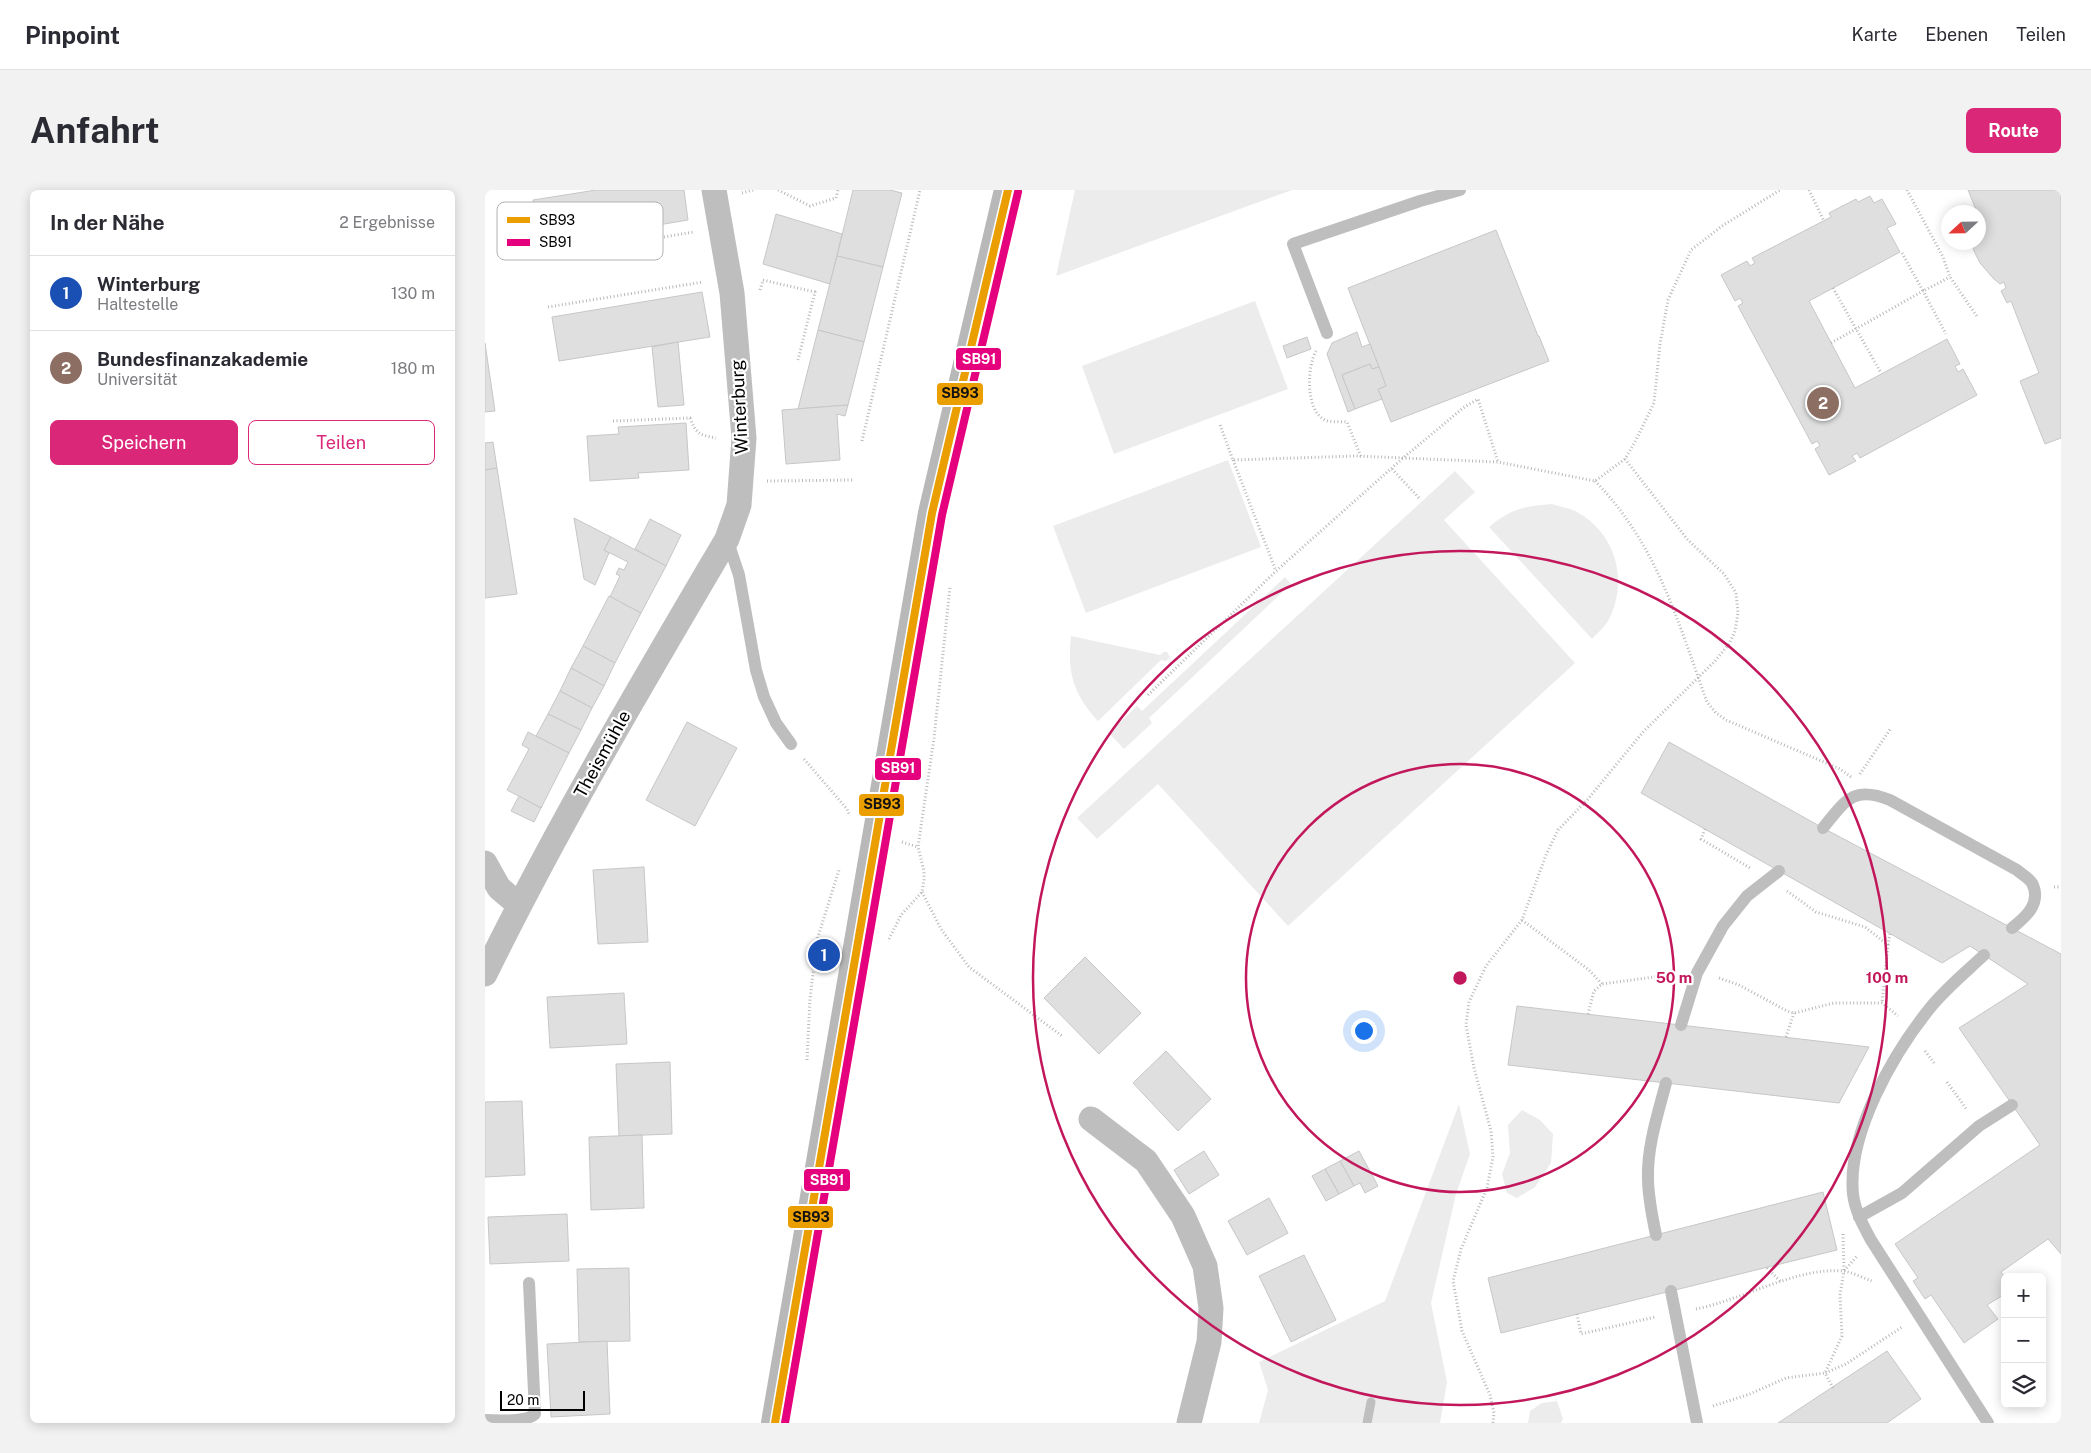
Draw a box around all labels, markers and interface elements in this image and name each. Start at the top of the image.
text: Pinpoint [25,21,120,49]
text: Karte [1852,24,1897,45]
text: Ebenen [1925,24,1988,45]
text: Teilen [2016,24,2066,45]
button: Route [1966,108,2061,153]
text: Anfahrt [30,110,160,151]
legend [497,202,663,260]
north arrow [1941,205,1986,250]
text: In der Nähe [50,210,165,235]
text: SB93 [539,212,575,228]
text: 2 Ergebnisse [339,213,435,232]
text: SB91 [539,234,572,250]
text: Winterburg [97,273,200,295]
text: 1 [63,284,69,303]
text: 130 m [391,284,435,303]
text: Haltestelle [97,295,178,314]
line badge: SB91 [955,347,1002,371]
text: Bundesfinanzakademie [97,348,308,370]
text: SB91 [962,351,996,367]
text: 2 [61,359,71,378]
text: 180 m [391,359,435,378]
street label: Winterburg [726,359,752,455]
text: Universität [97,370,178,389]
line badge: SB93 [936,382,984,406]
pin: 2 [1807,384,1839,422]
text: SB93 [941,385,979,401]
button: Speichern [50,420,238,465]
button: Teilen [248,420,435,465]
street label: Theismühle [569,707,635,801]
line badge: SB91 [874,757,922,781]
text: SB91 [881,760,915,776]
line badge: SB93 [858,793,905,817]
text: SB93 [863,796,901,812]
pin: 1 [808,936,840,974]
centre of rings [1451,969,1469,987]
text: 50 m [1656,969,1692,986]
text: 100 m [1866,969,1908,986]
your location [1351,1018,1377,1044]
line badge: SB91 [803,1168,851,1192]
text: SB91 [810,1172,844,1188]
line badge: SB93 [787,1205,834,1229]
text: SB93 [792,1209,830,1225]
map controls [2001,1273,2046,1408]
button: + [2001,1273,2046,1318]
button: − [2001,1318,2046,1363]
button: layers [2001,1363,2046,1408]
scale bar [500,1388,585,1411]
text: 20 m [507,1392,539,1408]

